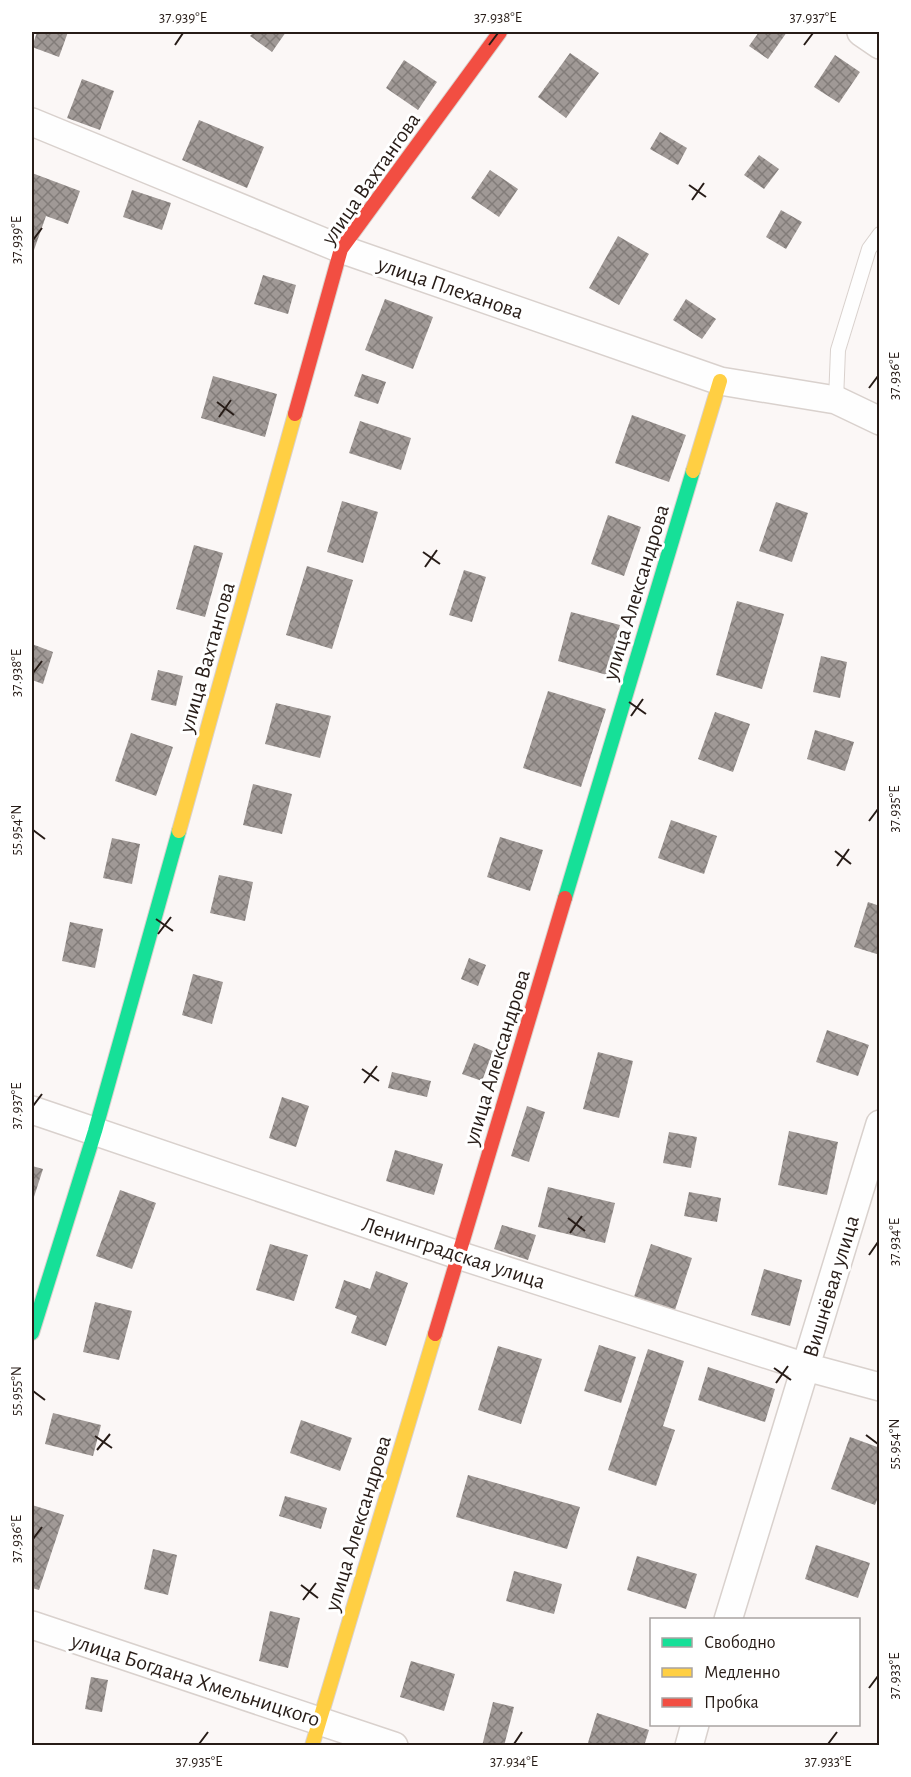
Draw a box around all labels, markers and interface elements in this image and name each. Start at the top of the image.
text: 37.939°E [159,10,207,25]
text: 37.938°E [474,10,522,25]
text: 37.937°E [790,10,836,25]
street label: улица Вахтангова [317,109,424,249]
text: 37.939°E [9,216,24,264]
street label: улица Плеханова [374,252,526,323]
text: 37.936°E [887,352,902,400]
street label: улица Александрова [598,502,673,684]
street label: улица Вахтангова [175,580,239,736]
text: 37.938°E [9,649,24,697]
text: 37.935°E [887,786,902,833]
text: 55.954°N [9,804,24,856]
street label: улица Александрова [459,967,534,1149]
text: 37.937°E [9,1083,24,1129]
street label: Ленинградская улица [359,1213,548,1293]
street label: Вишнёвая улица [799,1213,863,1360]
text: 37.934°E [887,1218,902,1266]
text: 55.955°N [9,1366,24,1416]
text: 55.954°N [887,1418,902,1470]
street label: улица Александрова [320,1433,395,1615]
text: 37.936°E [9,1515,24,1563]
legend [650,1618,860,1726]
street label: улица Богдана Хмельницкого [68,1629,323,1731]
text: Свободно [704,1633,776,1652]
text: 37.933°E [887,1653,902,1699]
text: Медленно [704,1664,780,1682]
text: Пробка [704,1693,759,1712]
text: 37.935°E [176,1754,223,1769]
text: 37.934°E [490,1754,538,1769]
text: 37.933°E [805,1754,851,1769]

